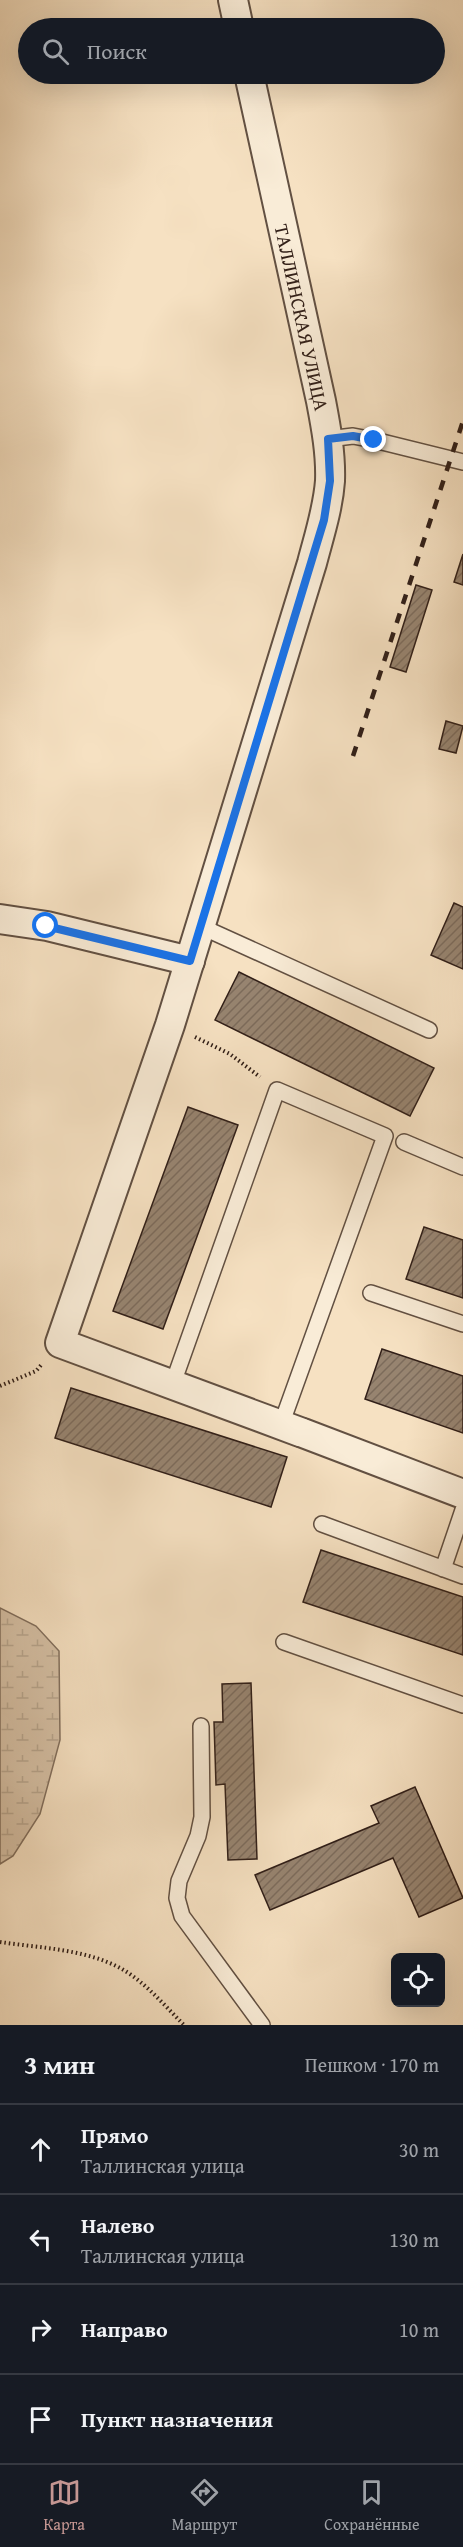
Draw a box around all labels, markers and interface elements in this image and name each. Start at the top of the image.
search box [18,18,445,84]
icon: search [39,35,72,68]
text: Поиск [87,35,147,67]
street label: ТАЛЛИНСКАЯ УЛИЦА [268,221,337,413]
route end [360,426,386,452]
route start [32,912,58,938]
map controls [391,1953,445,2007]
button: locate [391,1953,445,2007]
text: 3 мин [24,2045,95,2084]
text: Пешком · 170 m [305,2050,439,2079]
text: Прямо [81,2119,148,2151]
icon: ahead [24,2133,57,2166]
text: 30 m [399,2135,439,2164]
text: Таллинская улица [81,2151,245,2180]
text: Налево [81,2209,154,2241]
icon: left [24,2223,57,2256]
text: 130 m [389,2225,439,2254]
text: Таллинская улица [81,2241,245,2270]
icon: right [24,2313,57,2346]
text: Направо [81,2313,168,2345]
text: 10 m [399,2315,439,2344]
icon: arrive [24,2403,57,2436]
text: Пункт назначения [81,2403,273,2435]
tab: Карта [43,2476,85,2536]
tab: Маршрут [172,2476,237,2536]
tab: Сохранённые [324,2476,420,2536]

